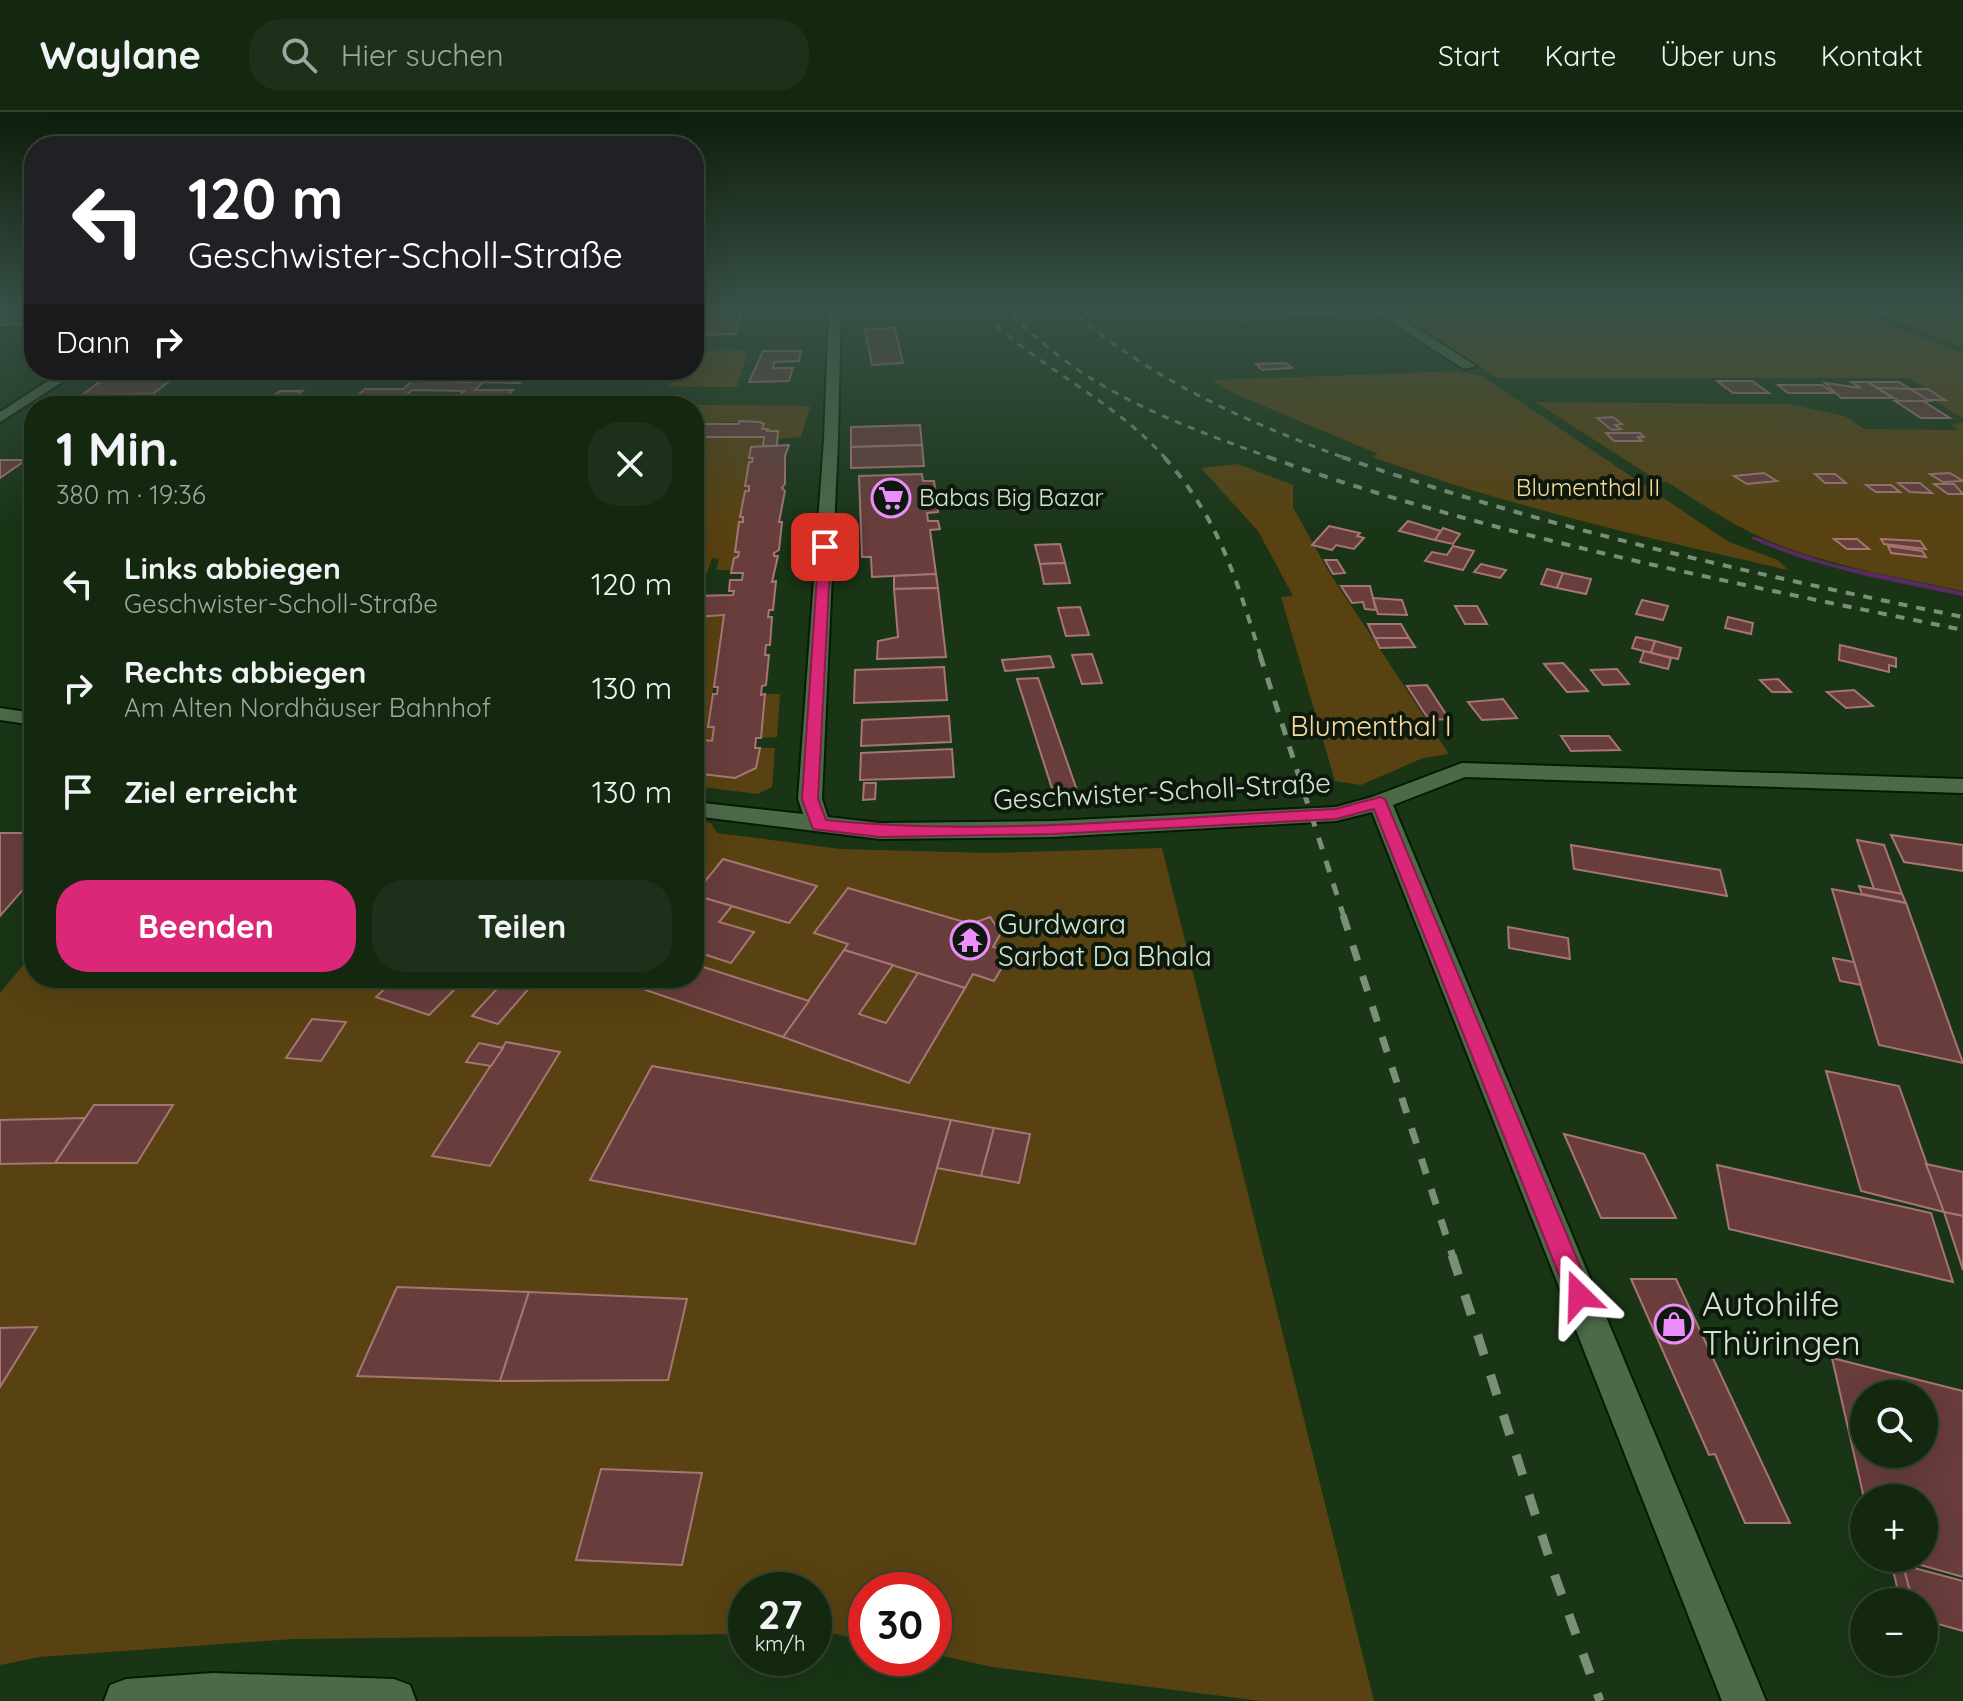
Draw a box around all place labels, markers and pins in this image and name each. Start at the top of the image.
supermarket icon: Babas Big Bazar [870,477,912,519]
place label: Babas Big Bazar [919,482,1104,512]
pin [791,513,859,581]
place label: Gurdwara Sarbat Da Bhala [998,906,1212,973]
temple icon: Gurdwara Sarbat Da Bhala [949,919,991,961]
place label: Autohilfe Thüringen [1702,1282,1861,1364]
shop icon: Autohilfe Thüringen [1653,1303,1695,1345]

